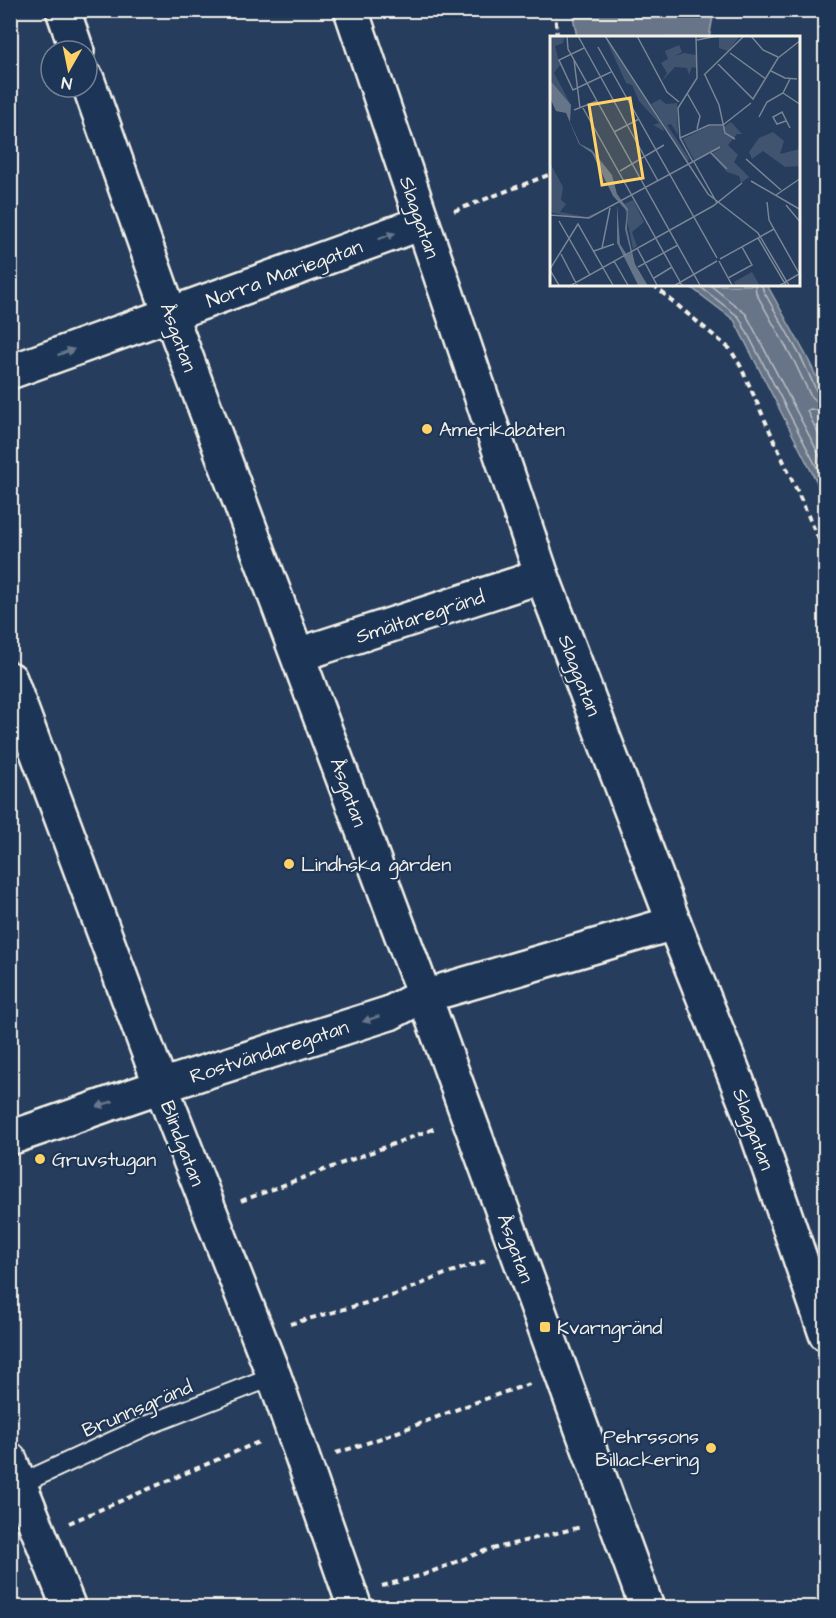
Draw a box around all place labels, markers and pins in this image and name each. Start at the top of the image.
place label: Amerikabåten [439,416,565,444]
marker: Amerikabåten [420,422,434,436]
place label: Lindhska gården [301,851,451,880]
marker: Lindhska gården [282,857,296,871]
place label: Gruvstugan [52,1146,156,1175]
marker: Gruvstugan [33,1152,47,1166]
place label: Kvarngränd [557,1314,662,1343]
marker: Kvarngränd [538,1320,552,1334]
place label: Pehrssons Billackering [595,1423,699,1475]
marker: Pehrssons Billackering [704,1441,718,1455]

